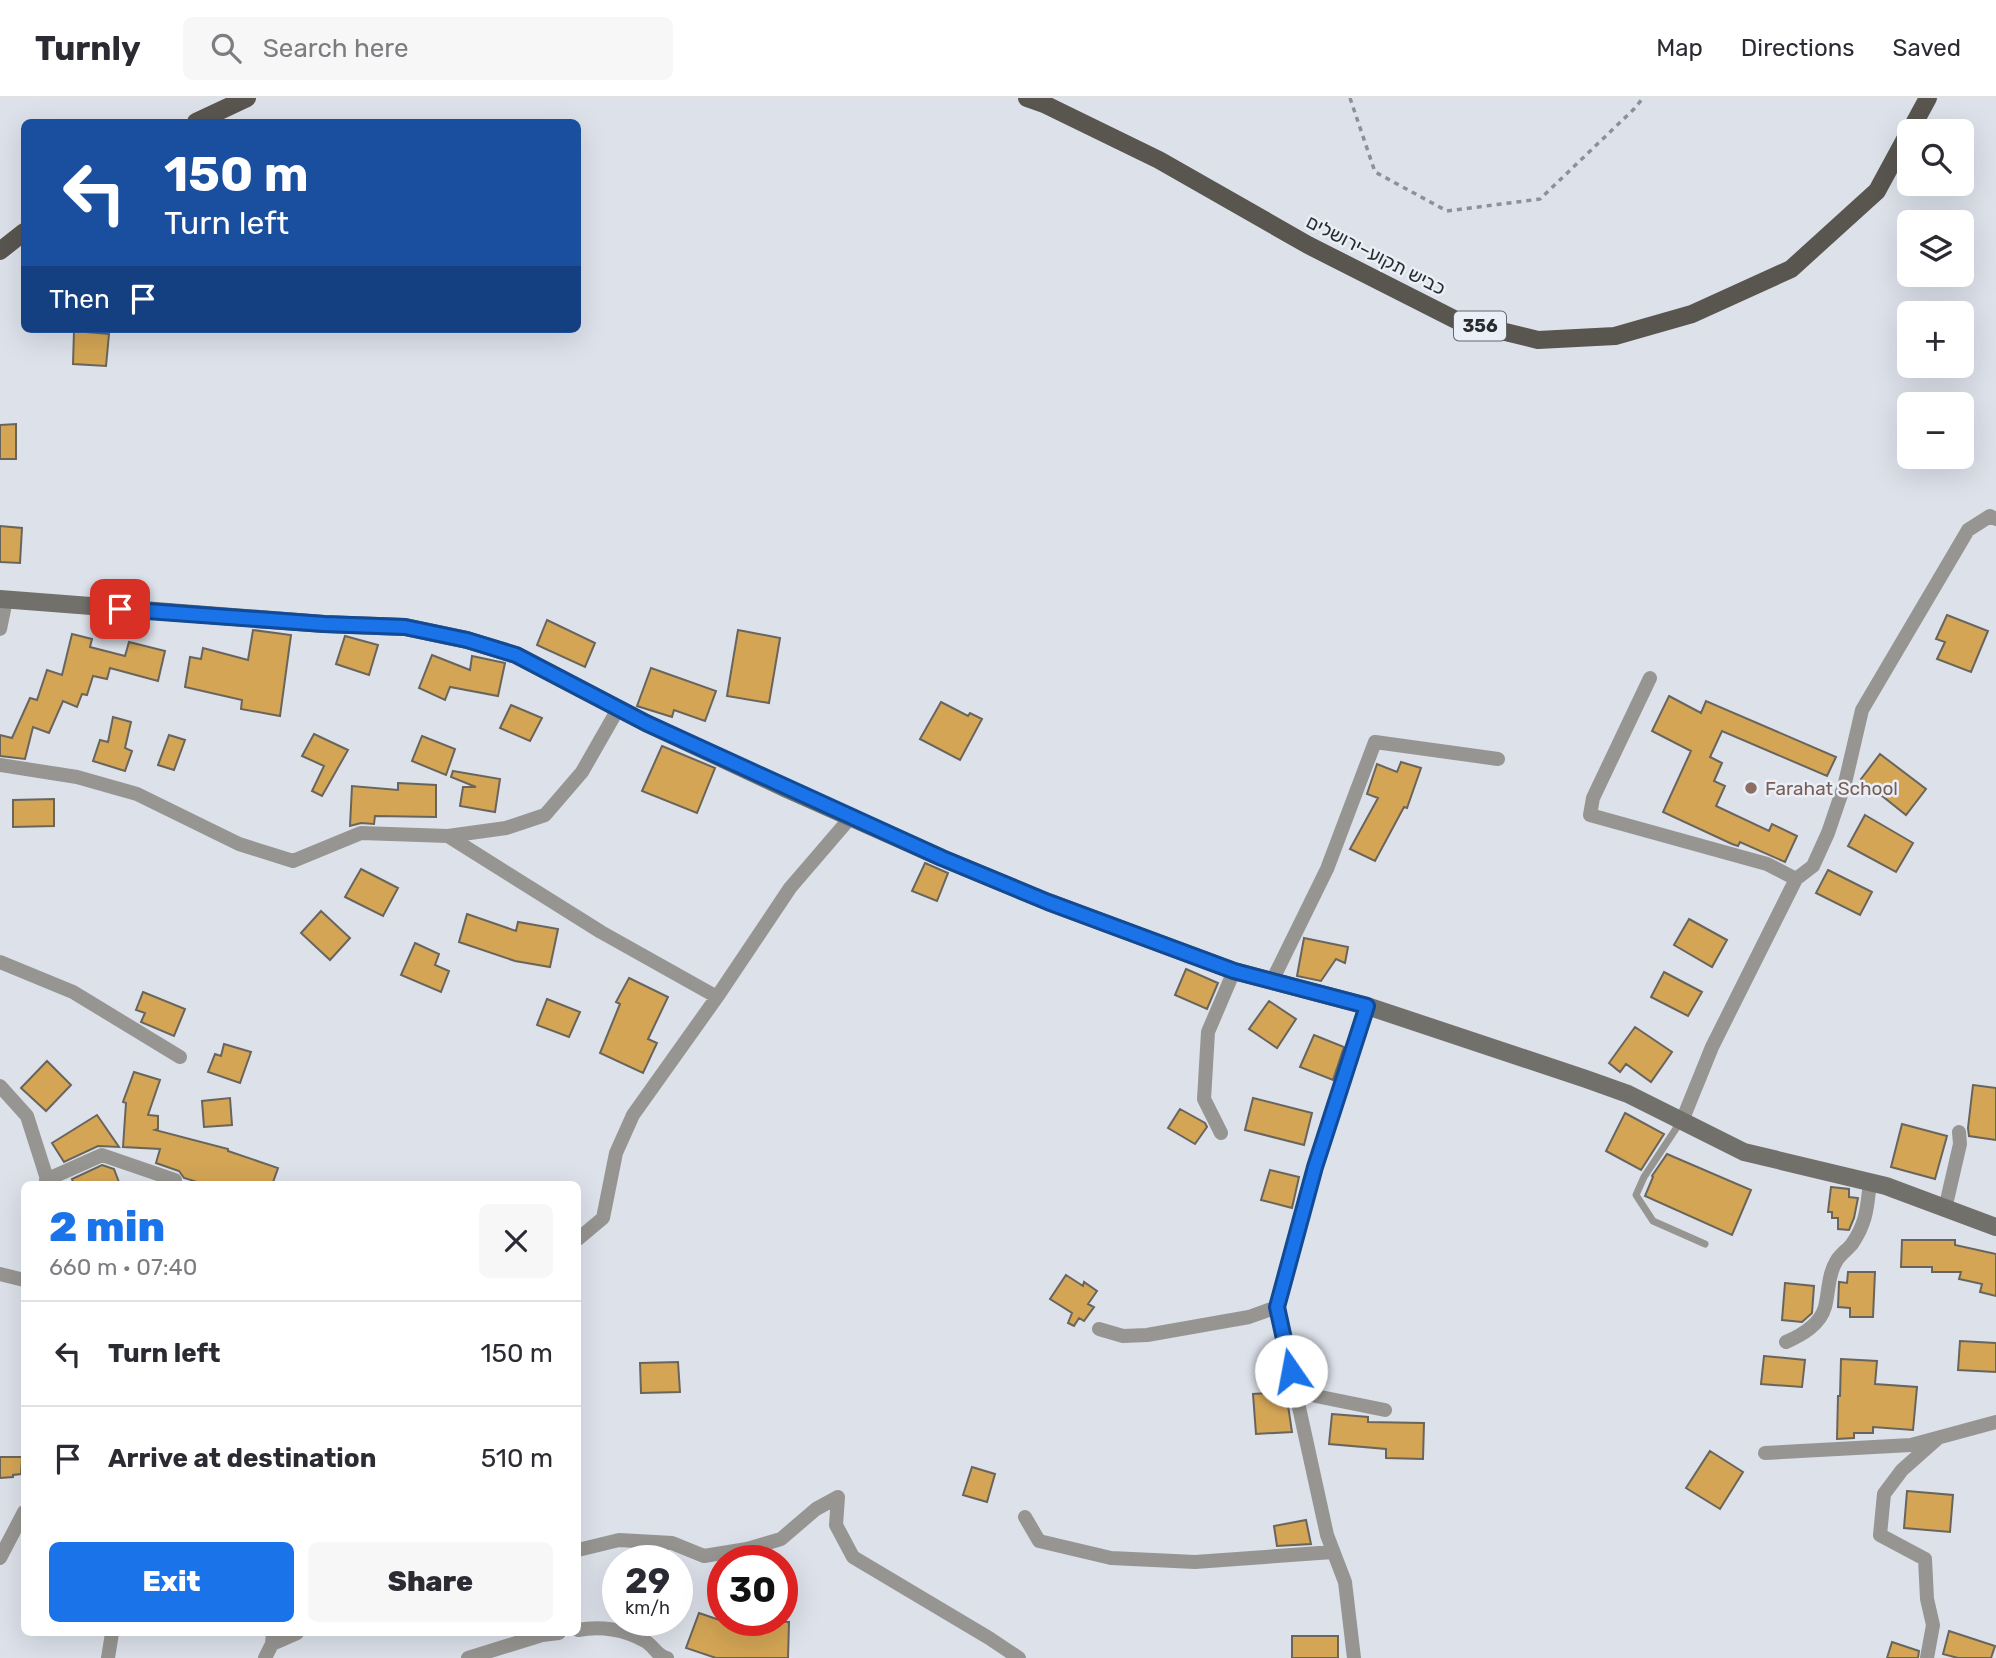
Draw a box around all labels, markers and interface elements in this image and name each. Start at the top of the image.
search box [183,17,673,80]
text: Turnly [35,29,141,68]
icon: search [207,29,245,67]
text: Search here [263,33,409,64]
text: Map [1656,34,1703,62]
text: Directions [1741,34,1854,62]
text: Saved [1892,34,1961,62]
map controls [1897,119,1974,469]
button: search [1897,119,1974,196]
text: 150 m [164,145,309,203]
icon: left [49,147,140,238]
text: Turn left [164,204,289,242]
street label: כביש תקוע–ירושלים [1303,210,1449,300]
button: layers [1897,210,1974,287]
icon: arrive [124,280,162,318]
text: Then [49,284,110,315]
button: + [1897,301,1974,378]
road number: 356 [1454,311,1506,340]
button: − [1897,392,1974,469]
pin [90,579,150,639]
icon: arrive [101,590,139,628]
place label: Farahat School [1765,777,1898,800]
marker: Farahat School [1743,780,1759,796]
text: 2 min [49,1202,165,1252]
button: close [479,1204,553,1278]
text: 660 m · 07:40 [49,1253,197,1281]
position arrow [1254,1334,1328,1408]
icon: left [49,1335,87,1373]
text: Turn left [108,1338,220,1369]
text: 150 m [480,1338,553,1369]
icon: arrive [49,1440,87,1478]
text: Arrive at destination [108,1443,376,1474]
text: 510 m [481,1443,553,1474]
button: Exit [49,1542,294,1622]
button: Share [308,1542,553,1622]
speed limit sign: 30 [707,1545,798,1636]
text: 29 [625,1560,670,1602]
text: km/h [625,1597,670,1619]

